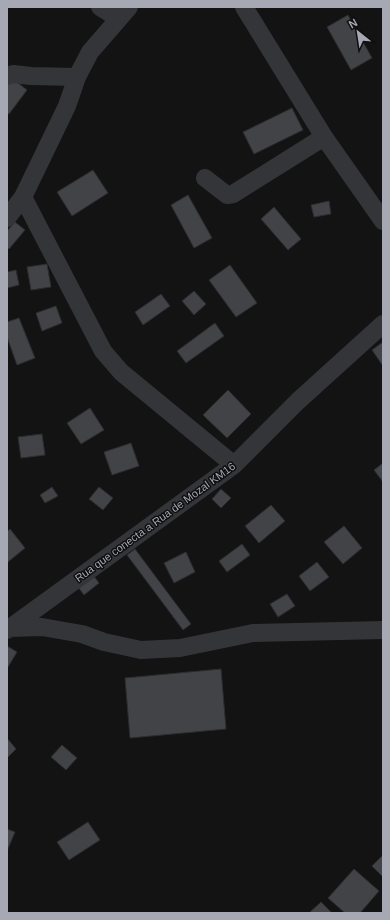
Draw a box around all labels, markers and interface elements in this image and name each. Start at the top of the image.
north arrow [338,12,378,52]
text: N [347,16,359,31]
street label: Rua que conecta a Rua de Mozal KM16 [73,460,237,584]

